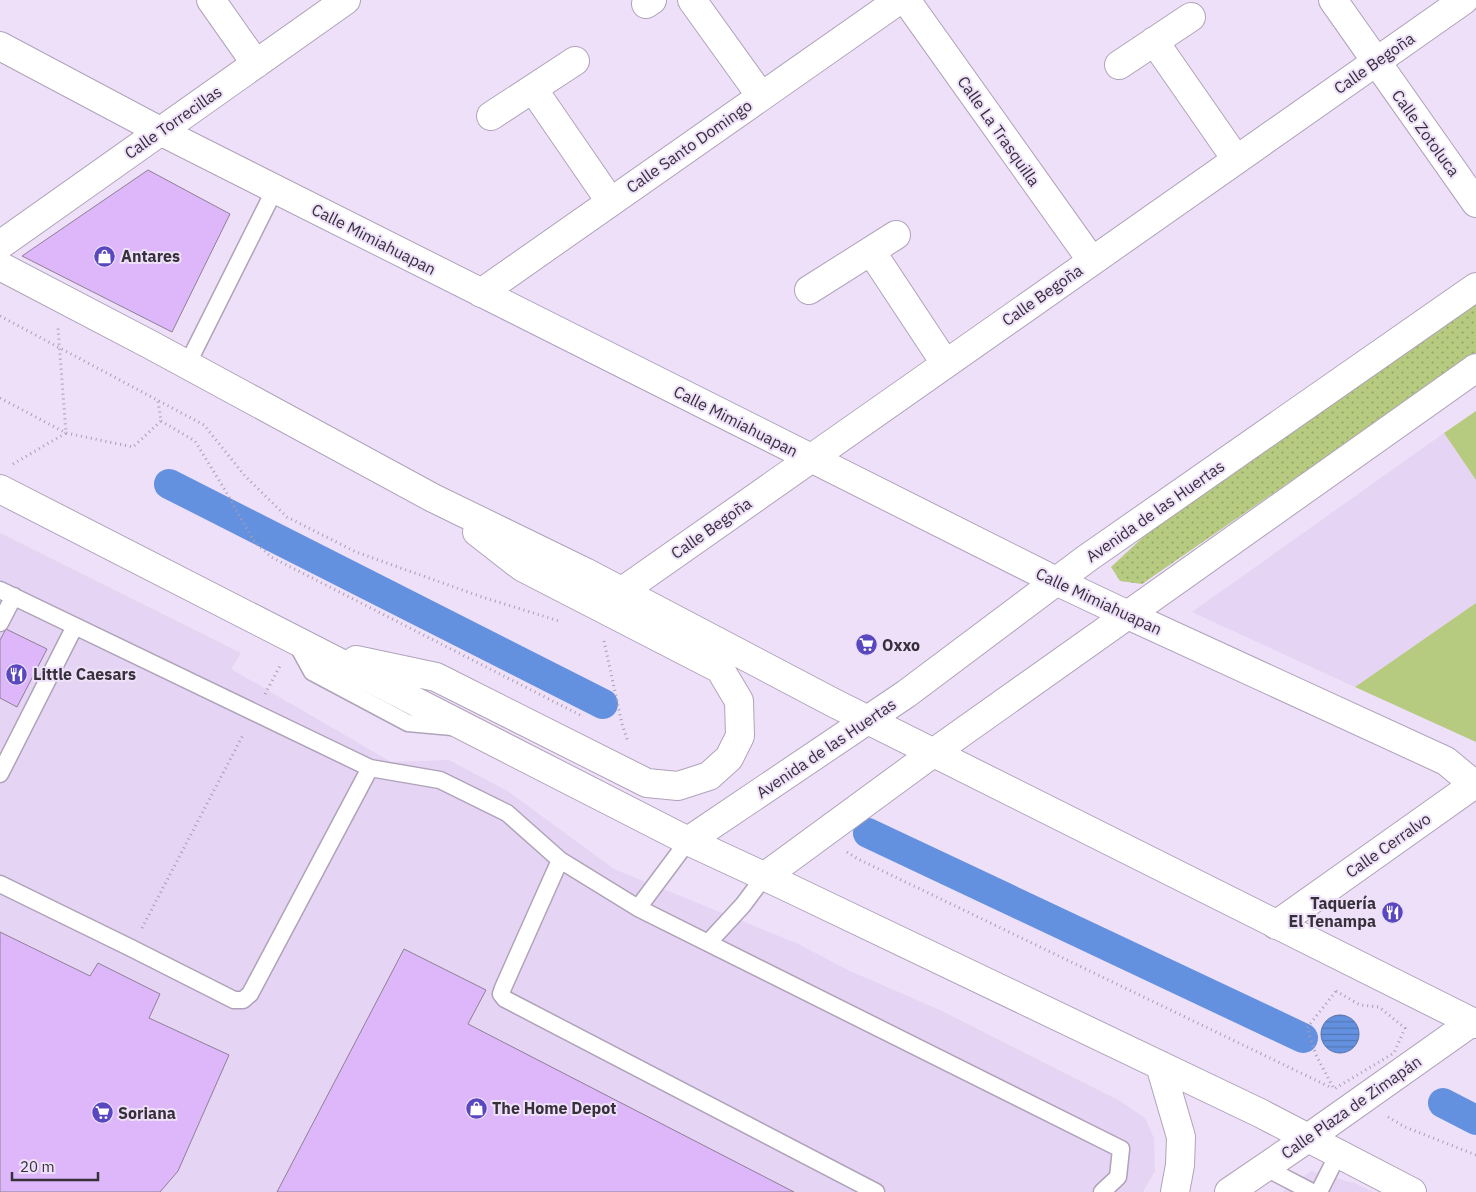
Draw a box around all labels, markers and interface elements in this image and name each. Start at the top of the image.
street label: Calle Begoña [1330,28,1419,98]
street label: Calle La Trasquilla [953,72,1045,190]
street label: Calle Torrecillas [120,81,226,163]
street label: Calle Zotoluca [1388,86,1464,181]
street label: Calle Santo Domingo [622,95,756,197]
street label: Calle Mimiahuapan [309,199,439,279]
shop icon: Antares [93,244,117,268]
place label: Antares [121,246,180,266]
street label: Calle Begoña [998,260,1087,330]
street label: Calle Mimiahuapan [671,381,801,461]
street label: Avenida de las Huertas [1082,456,1228,566]
street label: Calle Begoña [667,493,756,563]
street label: Calle Mimiahuapan [1033,563,1165,639]
supermarket icon: Oxxo [854,633,878,657]
place label: Oxxo [882,635,920,655]
restaurant icon: Little Caesars [5,662,29,686]
place label: Little Caesars [33,664,136,684]
street label: Avenida de las Huertas [752,694,900,802]
street label: Calle Cerralvo [1342,808,1435,882]
place label: Taquería El Tenampa [1289,893,1376,931]
restaurant icon: Taquería El Tenampa [1380,900,1404,924]
street label: Calle Plaza de Zimapán [1277,1051,1425,1163]
shop icon: The Home Depot [464,1096,488,1120]
place label: The Home Depot [492,1098,616,1118]
supermarket icon: Soriana [90,1101,114,1125]
place label: Soriana [118,1103,176,1123]
scale bar [12,1150,99,1182]
text: 20 m [20,1157,55,1176]

